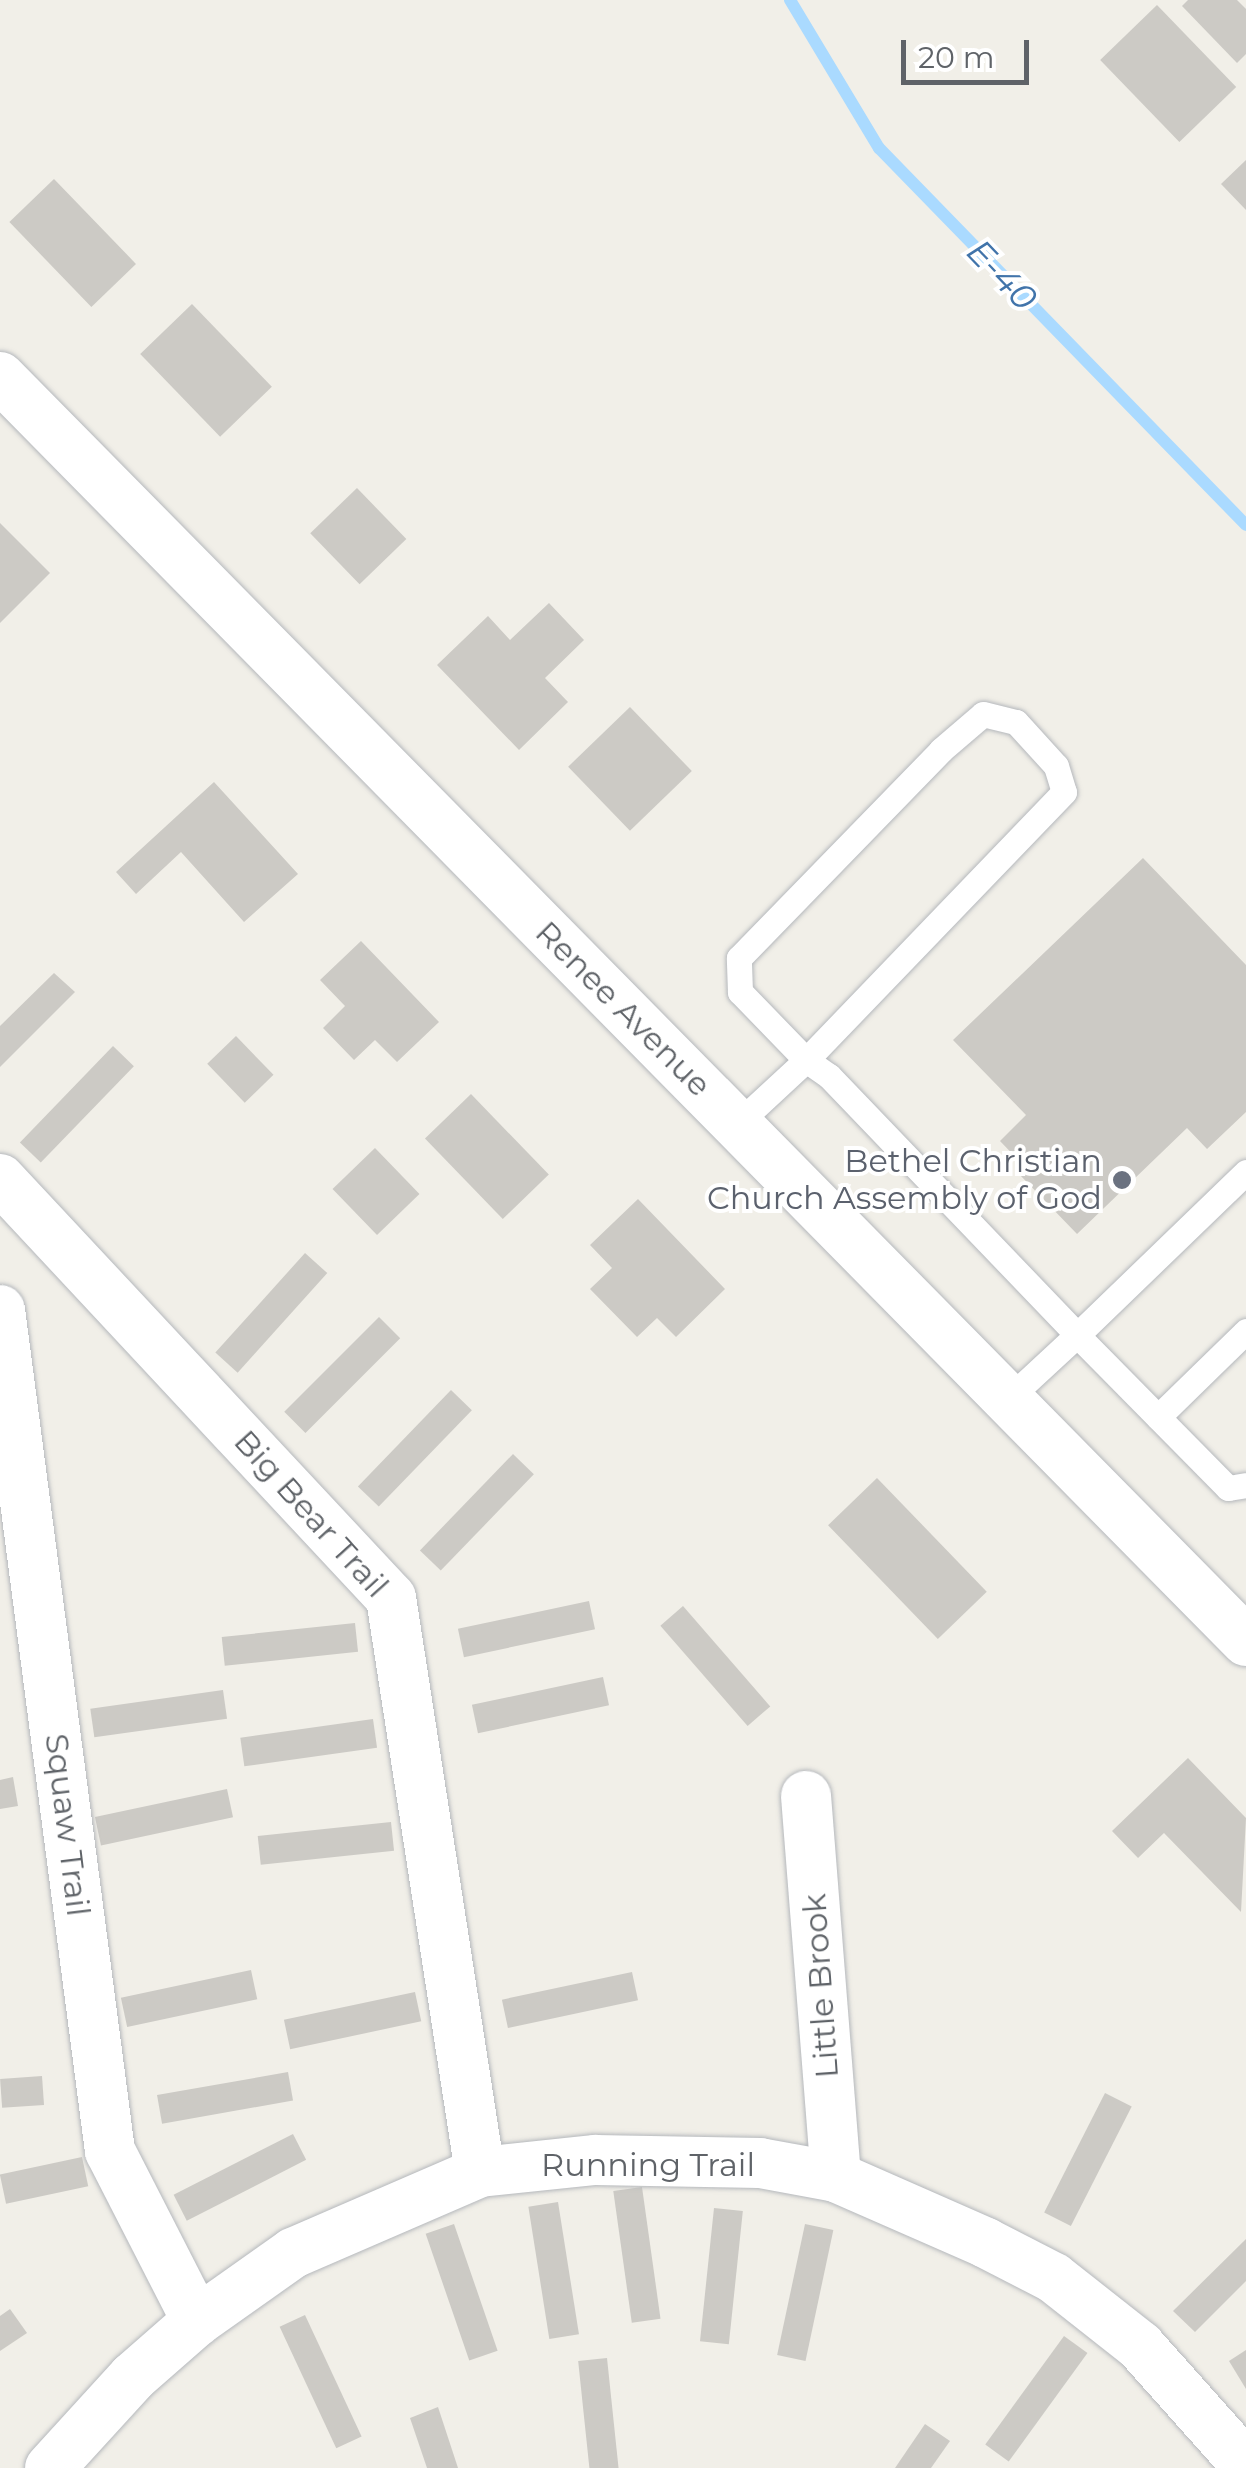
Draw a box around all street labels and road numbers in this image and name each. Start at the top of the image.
street label: Renee Avenue [527,913,719,1105]
street label: Big Bear Trail [226,1423,396,1605]
street label: Squaw Trail [37,1732,97,1918]
street label: Little Brook [795,1892,847,2080]
street label: Running Trail [541,2146,755,2184]

